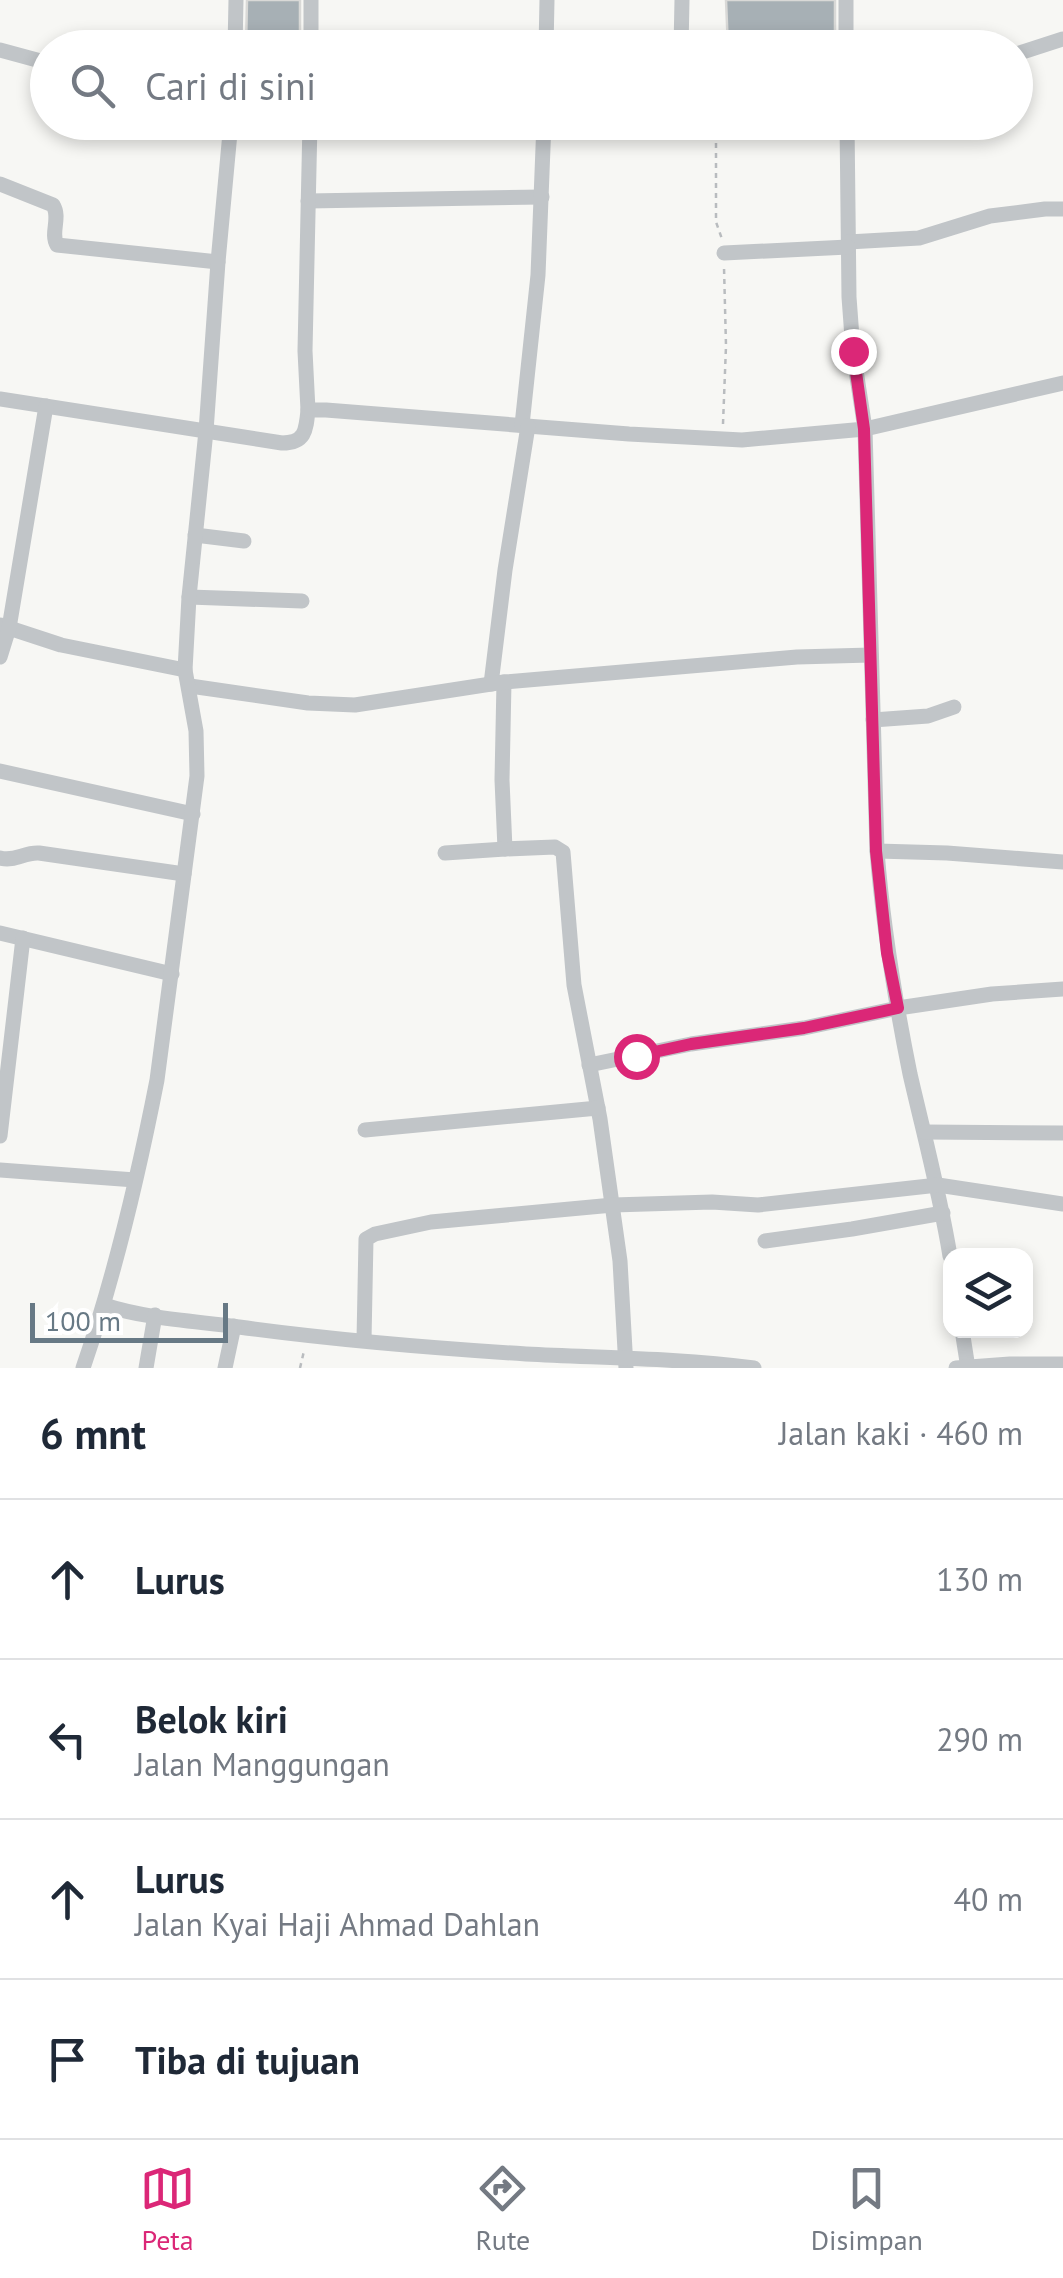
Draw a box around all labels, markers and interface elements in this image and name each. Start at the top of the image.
search box [30,30,1033,140]
icon: search [65,58,120,113]
text: Cari di sini [145,61,316,110]
route end [831,329,877,375]
route start [614,1034,660,1080]
map controls [943,1248,1033,1338]
button: layers [943,1248,1033,1338]
scale bar [30,1298,228,1342]
text: 100 m [45,1302,121,1339]
text: 6 mnt [40,1406,146,1461]
text: Jalan kaki · 460 m [779,1412,1023,1454]
icon: ahead [40,1552,95,1607]
text: Lurus [135,1555,225,1604]
text: 130 m [936,1558,1023,1600]
text: Belok kiri [135,1694,288,1743]
icon: left [40,1712,95,1767]
text: 290 m [936,1718,1023,1760]
text: Jalan Manggungan [135,1743,390,1785]
text: Lurus [135,1854,225,1903]
icon: ahead [40,1872,95,1927]
text: 40 m [954,1878,1023,1920]
text: Jalan Kyai Haji Ahmad Dahlan [135,1903,540,1945]
icon: arrive [40,2032,95,2087]
text: Tiba di tujuan [135,2035,360,2084]
tab: Peta [140,2161,195,2258]
tab: Rute [475,2161,530,2258]
tab: Disimpan [811,2161,923,2258]

